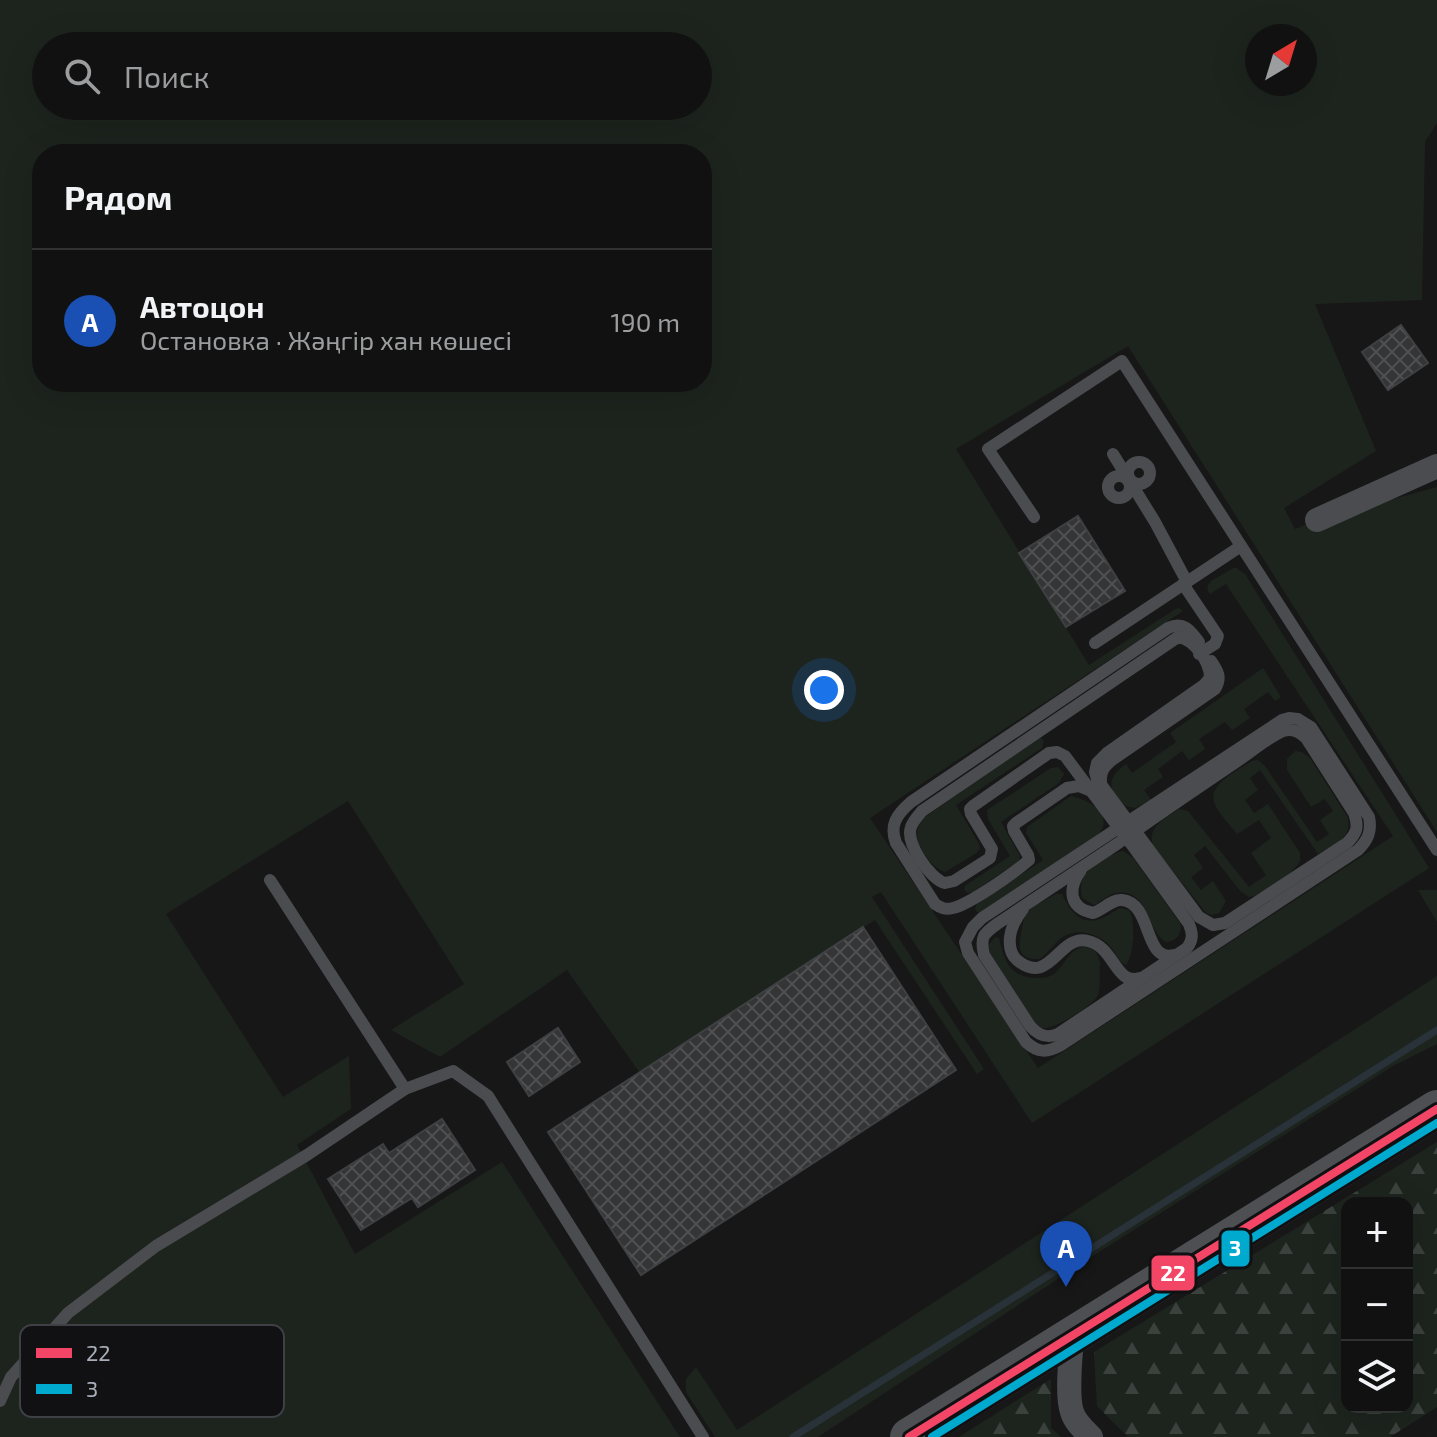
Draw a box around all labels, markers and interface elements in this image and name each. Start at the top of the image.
north arrow [1245,24,1317,96]
search box [32,32,712,120]
icon: search [60,54,104,98]
text: Поиск [124,58,210,94]
text: Рядом [64,176,172,217]
text: Автоцон [140,288,264,324]
text: A [82,306,98,337]
text: 190 m [611,306,680,337]
text: Остановка · Жәңгір хан көшесі [140,324,512,355]
your location [804,670,844,710]
map controls [1341,1197,1413,1413]
button: + [1341,1197,1413,1269]
pin: A [1040,1221,1092,1287]
line badge: 3 [1220,1229,1251,1268]
text: 3 [1229,1234,1241,1260]
line badge: 22 [1150,1254,1196,1292]
text: 22 [1160,1259,1186,1285]
button: − [1341,1269,1413,1341]
legend [20,1325,284,1417]
text: 22 [86,1339,111,1365]
button: layers [1341,1341,1413,1413]
text: 3 [86,1375,98,1401]

